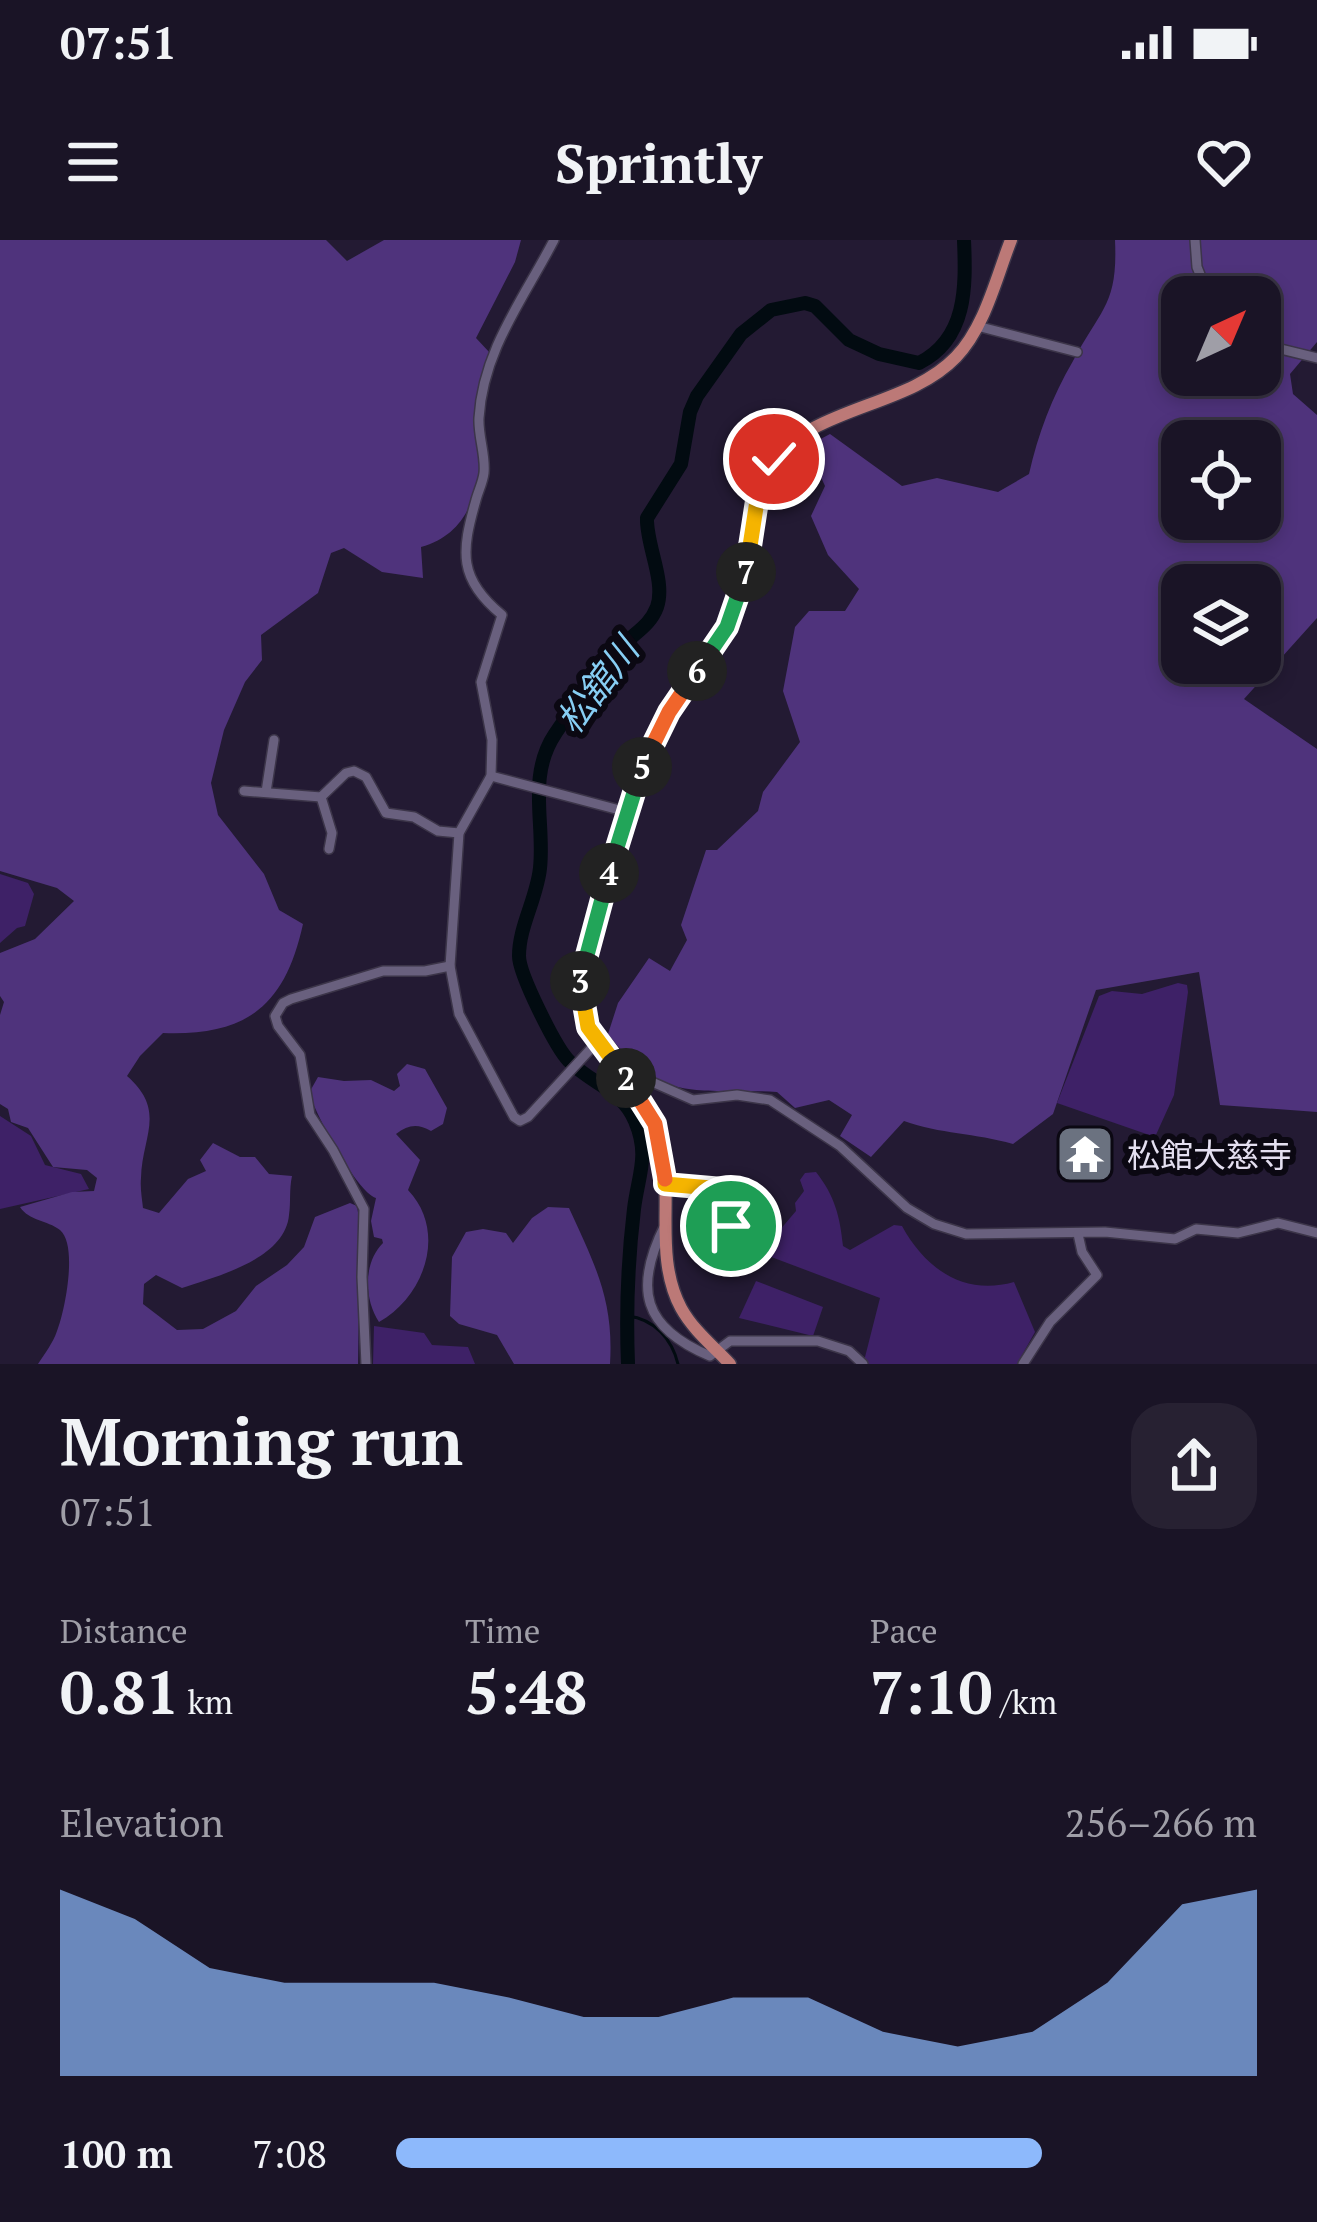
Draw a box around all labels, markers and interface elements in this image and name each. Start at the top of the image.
text: 07:51 [60,12,177,72]
text: Sprintly [555,127,762,198]
icon: menu [60,129,126,195]
icon: heart [1191,129,1257,195]
north arrow [1161,276,1281,396]
map controls [1161,276,1281,684]
pin [723,408,825,510]
button: locate [1161,420,1281,540]
icon: check [741,426,807,492]
pin: 7 [716,542,776,602]
text: 7 [737,550,755,593]
button: layers [1161,564,1281,684]
water label: 松舘川 [546,625,651,742]
pin: 6 [667,641,727,701]
text: 6 [688,649,706,692]
pin: 5 [612,737,672,797]
text: 5 [633,745,651,788]
pin: 4 [579,843,639,903]
text: 4 [600,851,618,894]
pin: 3 [550,951,610,1011]
text: 3 [571,959,589,1002]
pin: 2 [596,1048,656,1108]
text: 2 [617,1056,635,1099]
temple icon: 松館大慈寺 [1054,1123,1116,1185]
place label: 松館大慈寺 [1127,1133,1292,1176]
pin [680,1175,782,1277]
icon: arrive [698,1193,764,1259]
text: Morning run [60,1396,463,1484]
button: share [1131,1403,1257,1529]
text: 07:51 [60,1485,156,1537]
text: Distance [60,1609,187,1652]
text: Time [465,1609,540,1652]
text: Pace [870,1609,938,1652]
text: 0.81 [60,1652,179,1731]
text: 5:48 [465,1652,587,1731]
text: 7:10 [870,1652,992,1731]
text: km [179,1680,233,1723]
text: /km [992,1680,1057,1723]
text: Elevation [60,1796,224,1848]
text: 256–266 m [1065,1796,1257,1848]
text: 100 m [60,2127,173,2179]
text: 7:08 [252,2127,327,2179]

